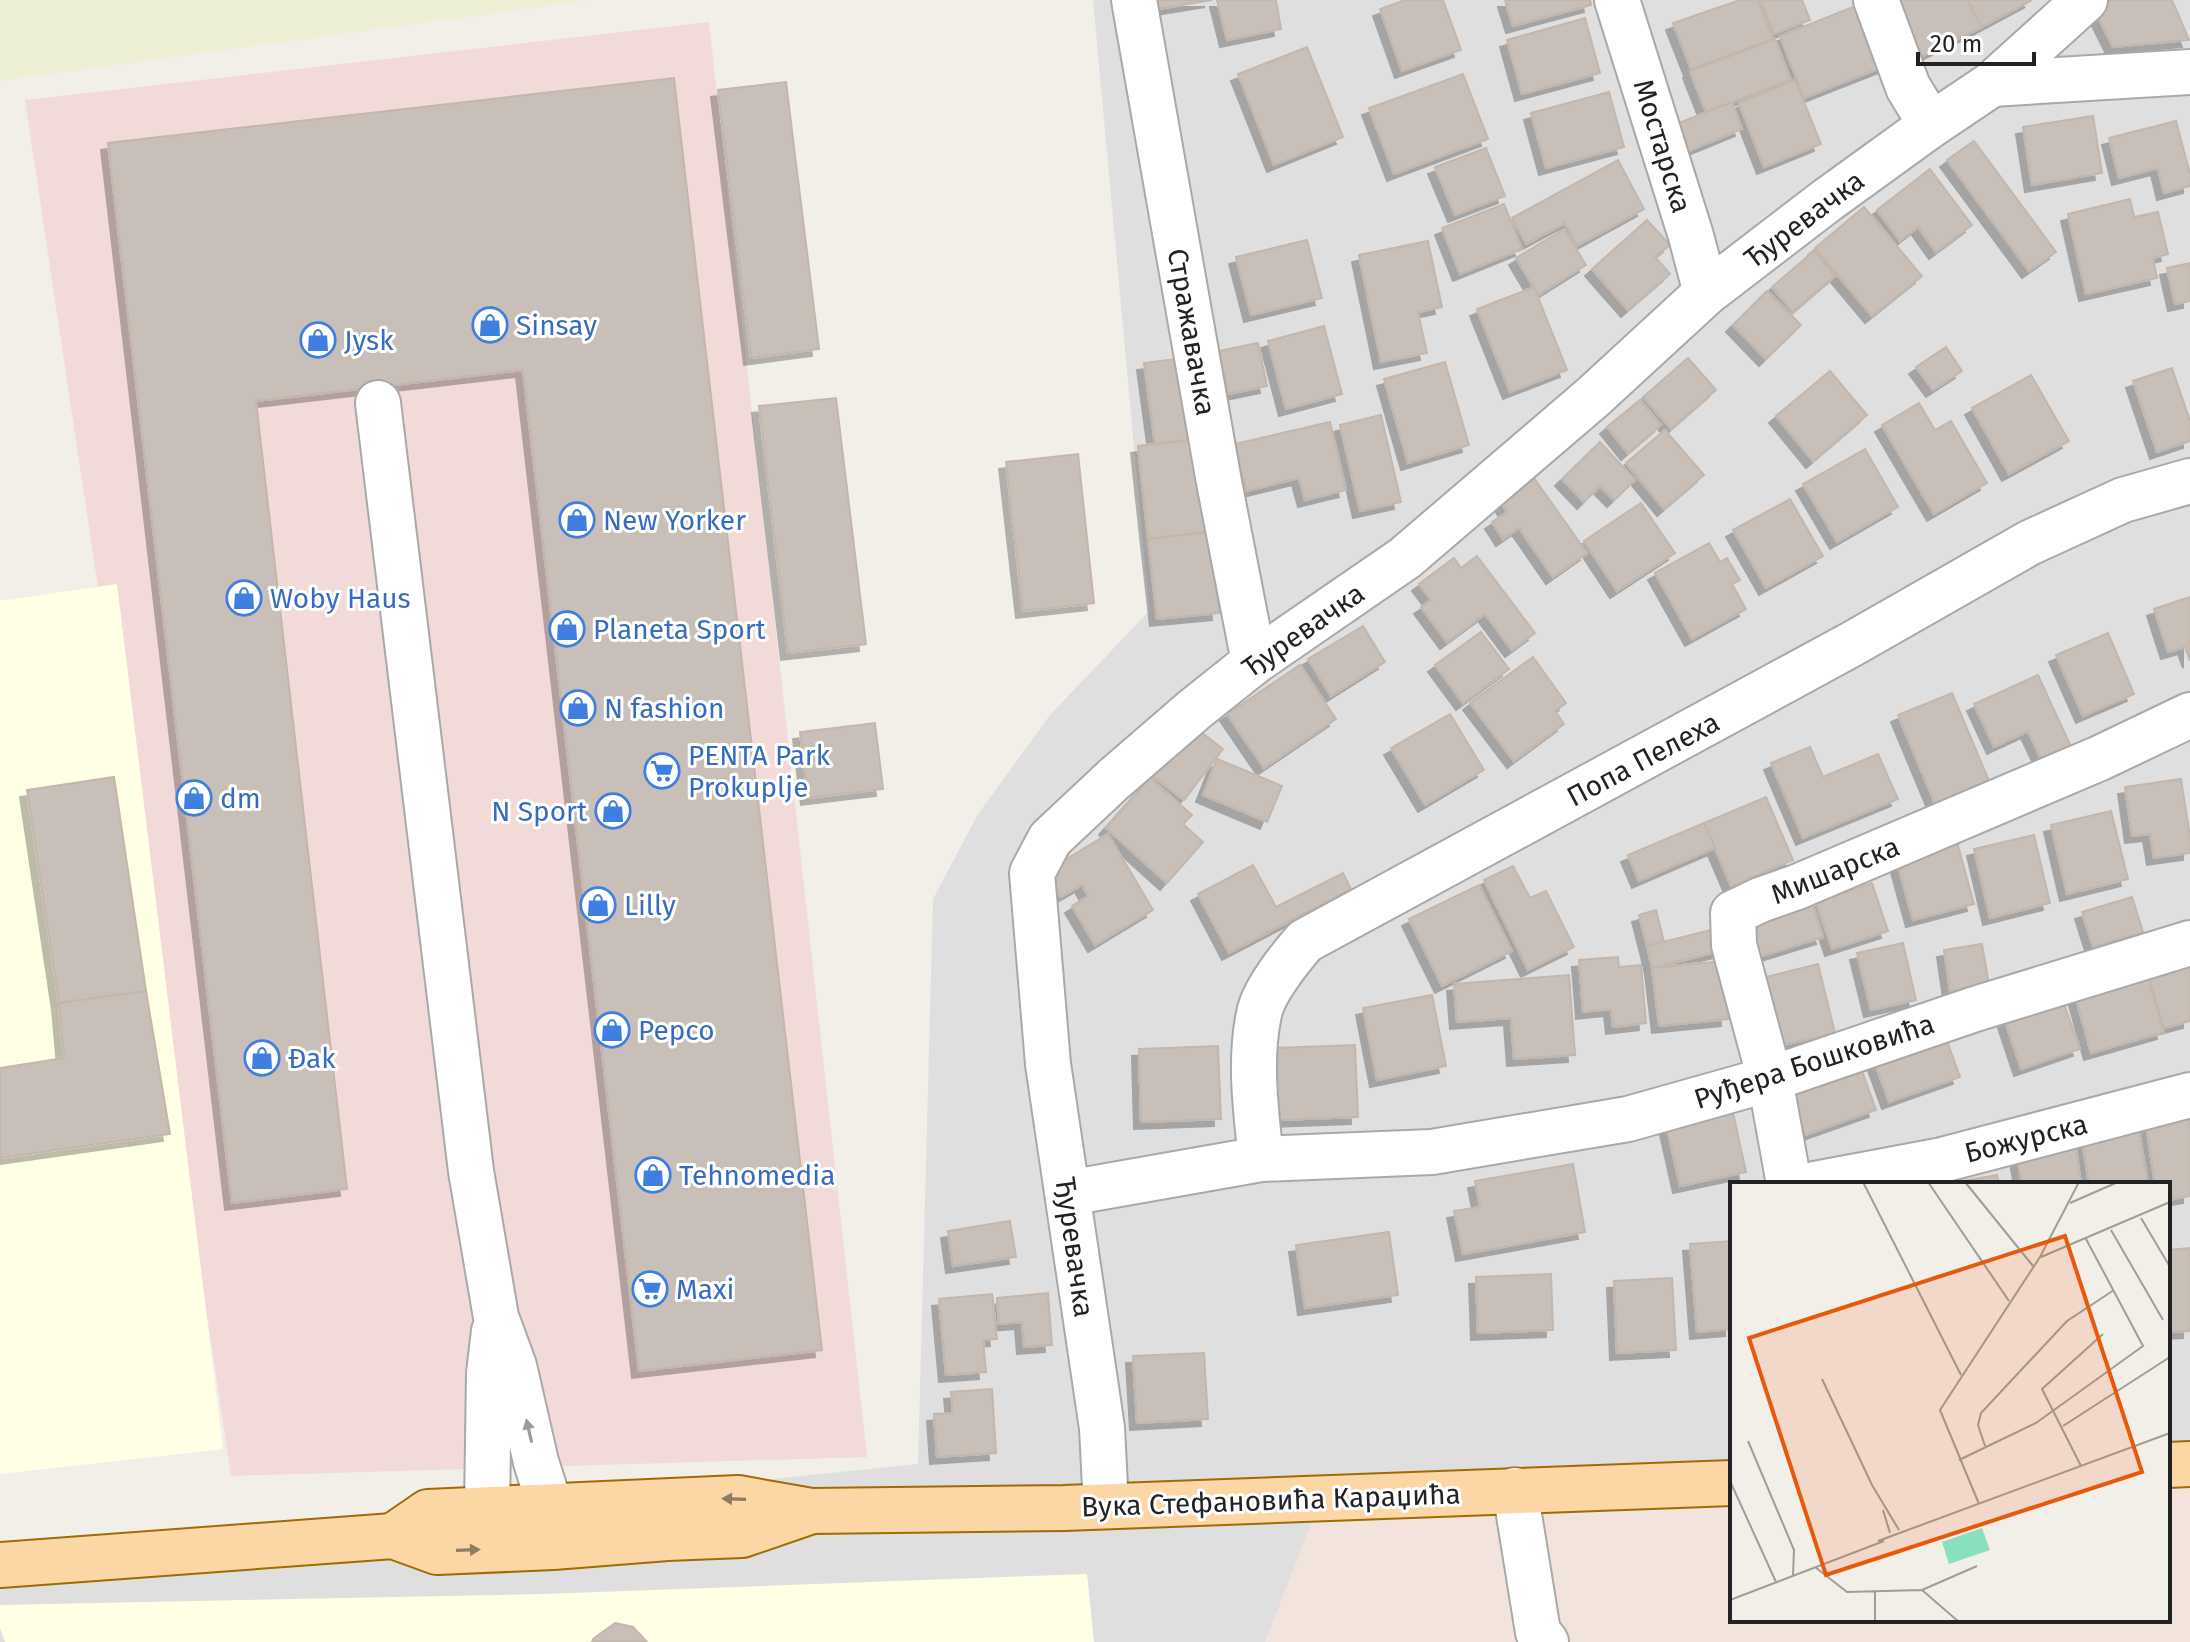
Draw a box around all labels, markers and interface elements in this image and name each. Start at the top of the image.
scale bar [1918,16,2034,66]
text: 20 m [1930,30,1982,58]
street label: Мостарска [1627,76,1698,217]
street label: Ђуревачка [1738,164,1871,275]
street label: Стражавачка [1161,246,1222,418]
shop icon: Sinsay [471,306,509,344]
place label: Sinsay [516,309,597,342]
shop icon: Jysk [299,321,337,359]
place label: Jysk [344,324,394,357]
shop icon: New Yorker [558,501,596,539]
place label: New Yorker [603,504,746,537]
street label: Ђуревачка [1236,576,1371,684]
shop icon: Woby Haus [225,579,263,617]
place label: Woby Haus [270,582,411,615]
shop icon: Planeta Sport [548,610,586,648]
place label: Planeta Sport [593,613,767,646]
shop icon: N fashion [559,689,597,727]
place label: N fashion [604,692,724,725]
street label: Попа Пелеха [1561,705,1725,813]
place label: PENTA Park Prokuplje [688,739,831,804]
supermarket icon: PENTA Park Prokuplje [643,752,681,790]
shop icon: dm [175,779,213,817]
place label: dm [220,782,261,815]
shop icon: N Sport [594,792,632,830]
place label: N Sport [491,795,588,828]
street label: Мишарска [1766,830,1904,911]
shop icon: Lilly [579,886,617,924]
place label: Lilly [624,889,676,922]
street label: Руђера Бошковића [1690,1007,1938,1116]
shop icon: Pepco [593,1011,631,1049]
place label: Pepco [638,1014,715,1047]
shop icon: Đak [243,1039,281,1077]
place label: Đak [288,1042,336,1075]
street label: Божурска [1961,1107,2091,1170]
shop icon: Tehnomedia [634,1156,672,1194]
place label: Tehnomedia [679,1159,836,1192]
street label: Ђуревачка [1048,1175,1101,1319]
inset map [1730,1182,2170,1622]
supermarket icon: Maxi [631,1270,669,1308]
place label: Maxi [676,1273,735,1306]
one-way arrow [522,1418,535,1443]
street label: Вука Стефановића Караџића [1081,1477,1461,1524]
one-way arrow [721,1493,746,1506]
one-way arrow [456,1544,481,1557]

